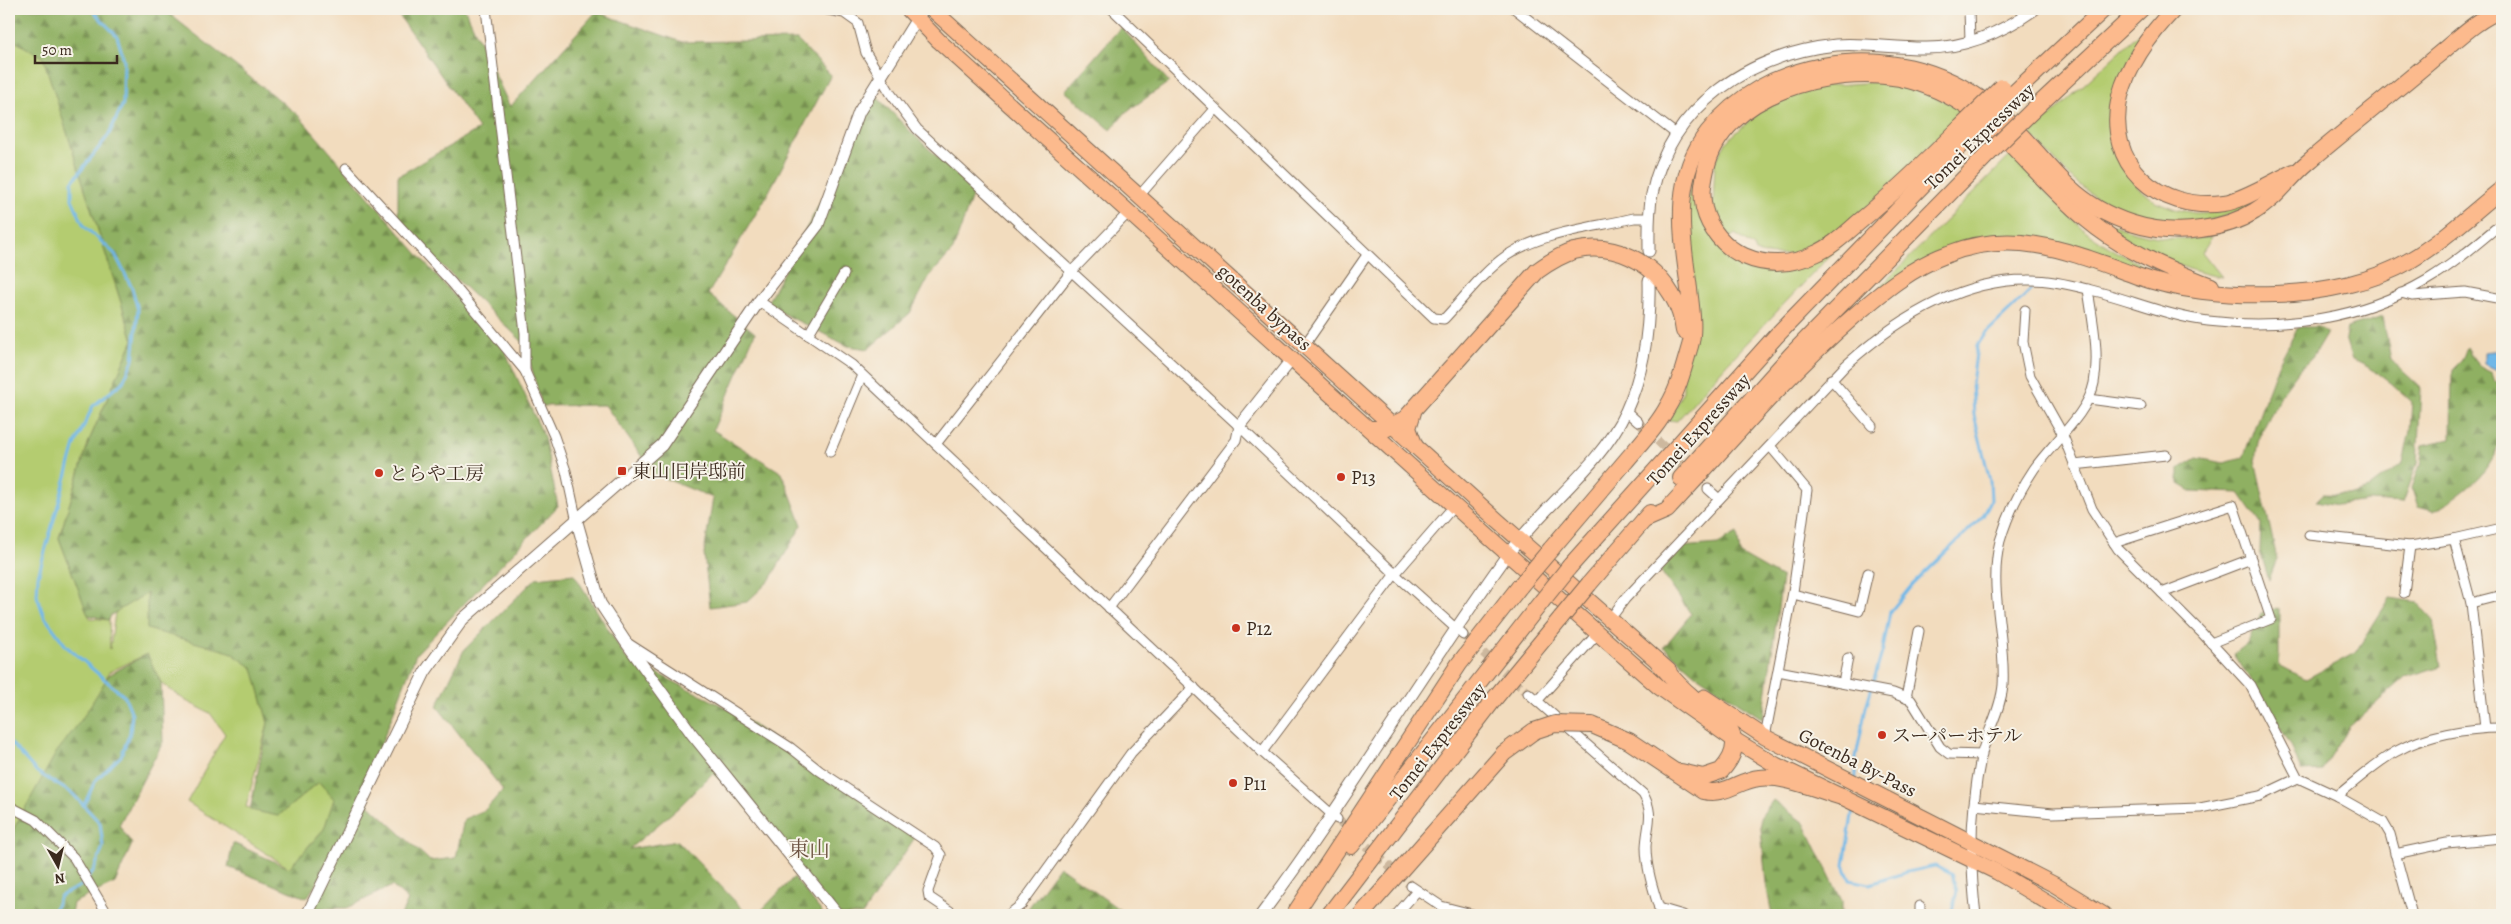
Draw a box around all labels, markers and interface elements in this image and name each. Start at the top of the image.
scale bar [35,32,118,64]
text: 50 m [42,40,72,60]
street label: Tomei Expressway [1919,77,2041,196]
street label: gotenba bypass [1212,258,1317,357]
street label: Tomei Expressway [1641,367,1757,492]
place label: 東山旧岸邸前 [632,459,746,485]
place label: とらや工房 [389,461,484,487]
marker: 東山旧岸邸前 [616,465,628,477]
place label: P13 [1351,465,1376,491]
marker: とらや工房 [373,467,385,479]
marker: P13 [1335,471,1347,483]
place label: P12 [1246,616,1272,642]
marker: P12 [1230,622,1242,634]
street label: Tomei Expressway [1383,677,1492,806]
street label: Gotenba By-Pass [1794,722,1921,804]
place label: スーパーホテル [1892,723,2022,749]
marker: スーパーホテル [1876,729,1888,741]
place label: P11 [1243,771,1267,797]
marker: P11 [1227,777,1239,789]
district label: 東山 [788,835,830,863]
north arrow [32,842,82,892]
text: N [53,868,66,888]

